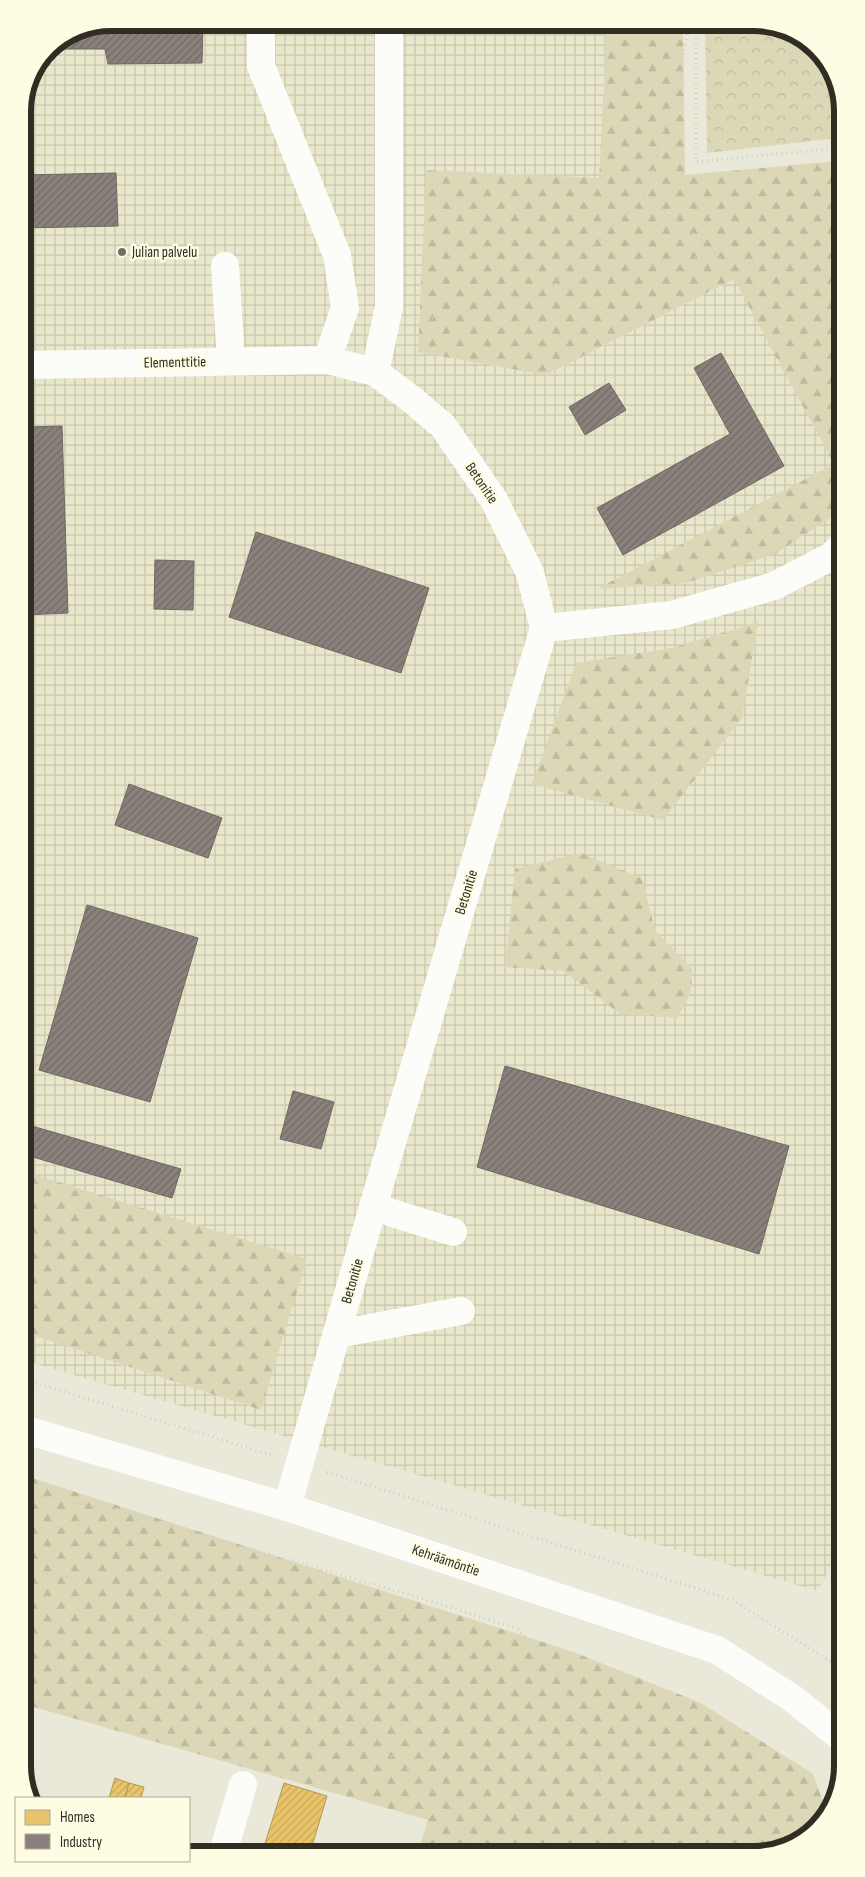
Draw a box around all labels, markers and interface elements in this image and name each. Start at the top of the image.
place label: Julian palvelu [131,243,197,262]
marker: Julian palvelu [116,246,128,258]
street label: Elementtitie [144,352,206,373]
street label: Betonitie [461,459,502,508]
street label: Betonitie [451,867,482,917]
street label: Betonitie [337,1256,368,1306]
street label: Kehräämöntie [409,1540,482,1581]
legend [15,1797,190,1862]
text: Homes [60,1808,95,1827]
text: Industry [60,1833,102,1852]

